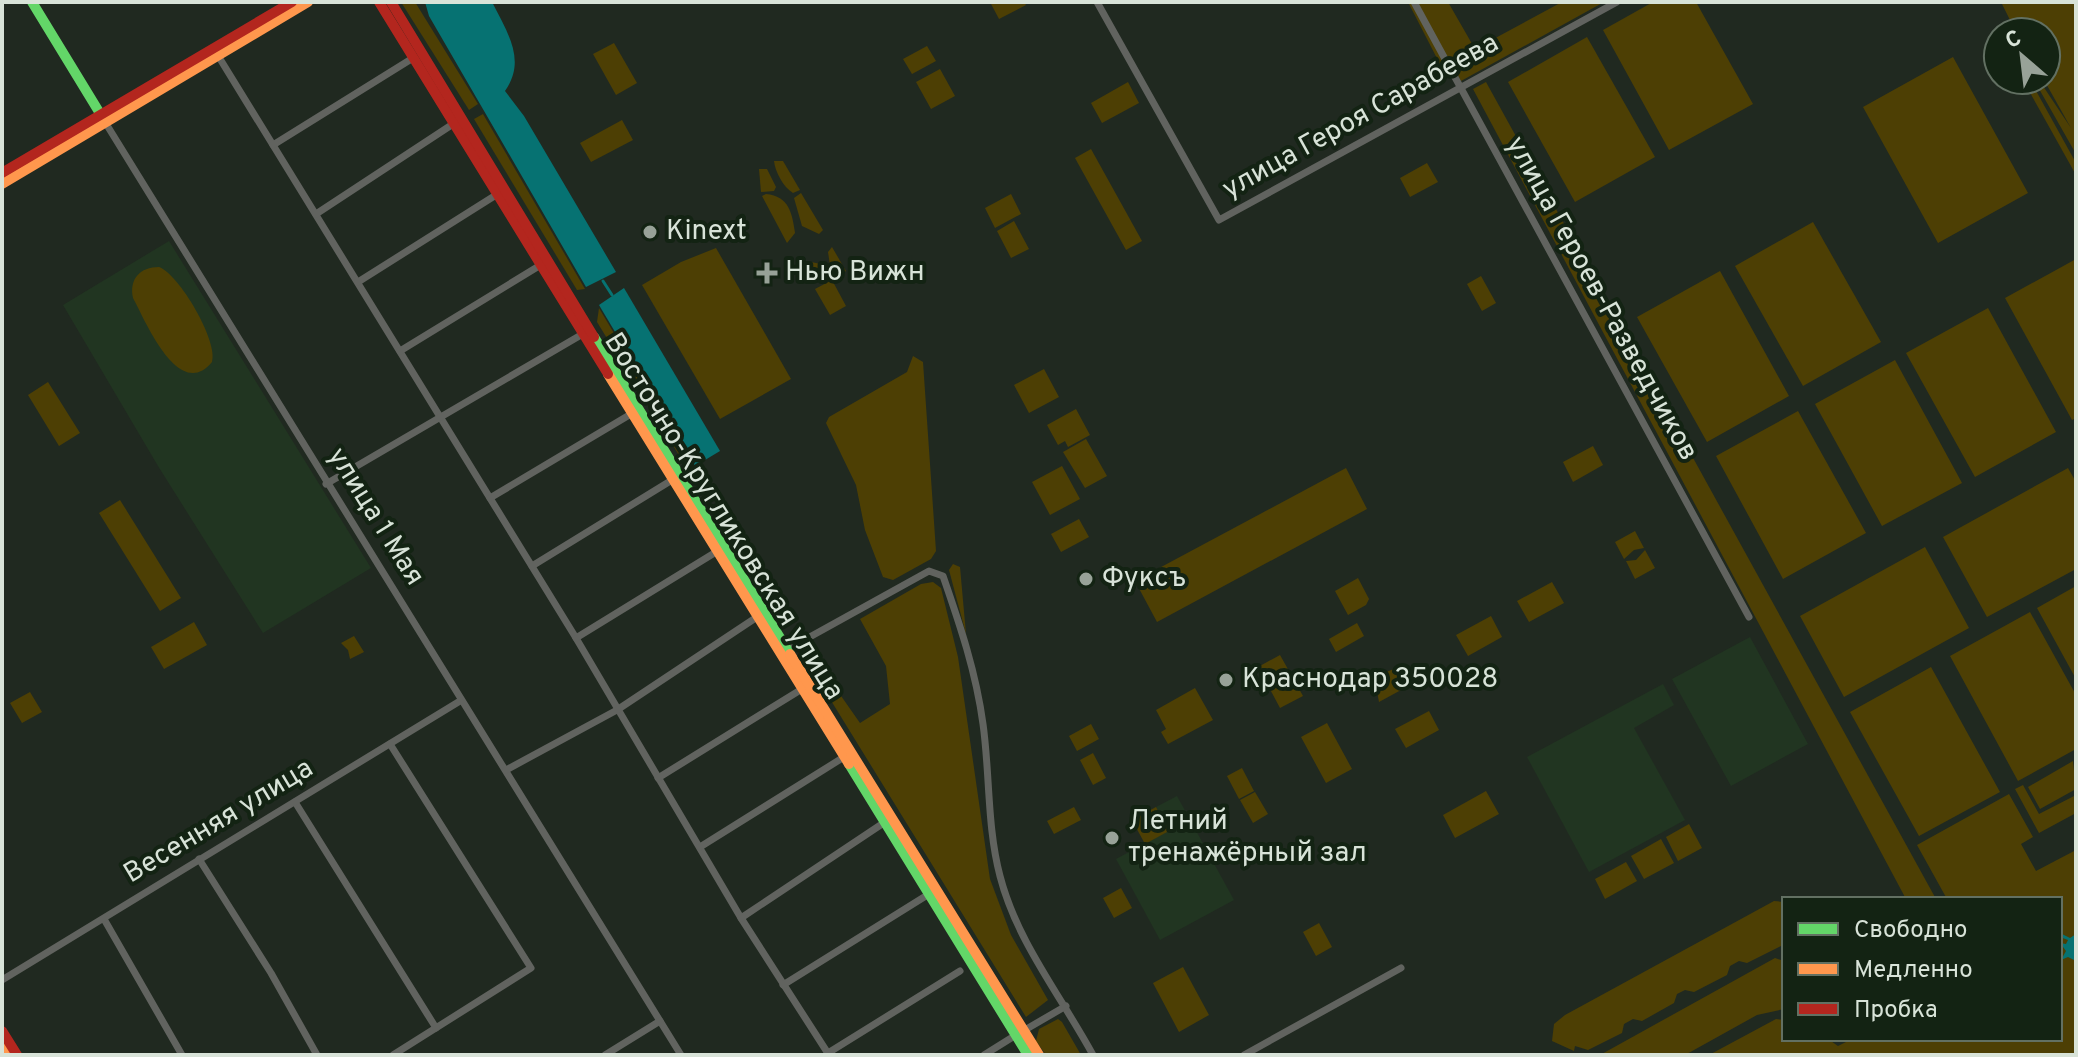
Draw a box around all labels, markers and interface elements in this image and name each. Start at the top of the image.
north arrow [1982,16,2062,96]
text: С [2001,25,2026,56]
street label: улица Героя Сарабеева [1216,26,1506,208]
street label: улица Героев-Разведчиков [1497,130,1705,468]
place label: Kinext [666,214,747,250]
marker: Kinext [641,223,659,241]
place label: Нью Вижн [785,255,924,291]
marker: Нью Вижн [756,262,778,284]
street label: Восточно-Кругликовская улица [595,327,851,707]
street label: улица 1 Мая [318,441,432,593]
place label: Фуксъ [1102,561,1186,597]
marker: Фуксъ [1077,570,1095,588]
place label: Краснодар 350028 [1242,662,1498,698]
marker: Краснодар 350028 [1217,671,1235,689]
street label: Весенняя улица [118,751,320,893]
place label: Летний тренажёрный зал [1128,804,1367,872]
marker: Летний тренажёрный зал [1103,829,1121,847]
legend [1782,897,2062,1041]
text: Свободно [1854,916,1967,946]
text: Медленно [1854,956,1973,986]
text: Пробка [1854,996,1938,1026]

